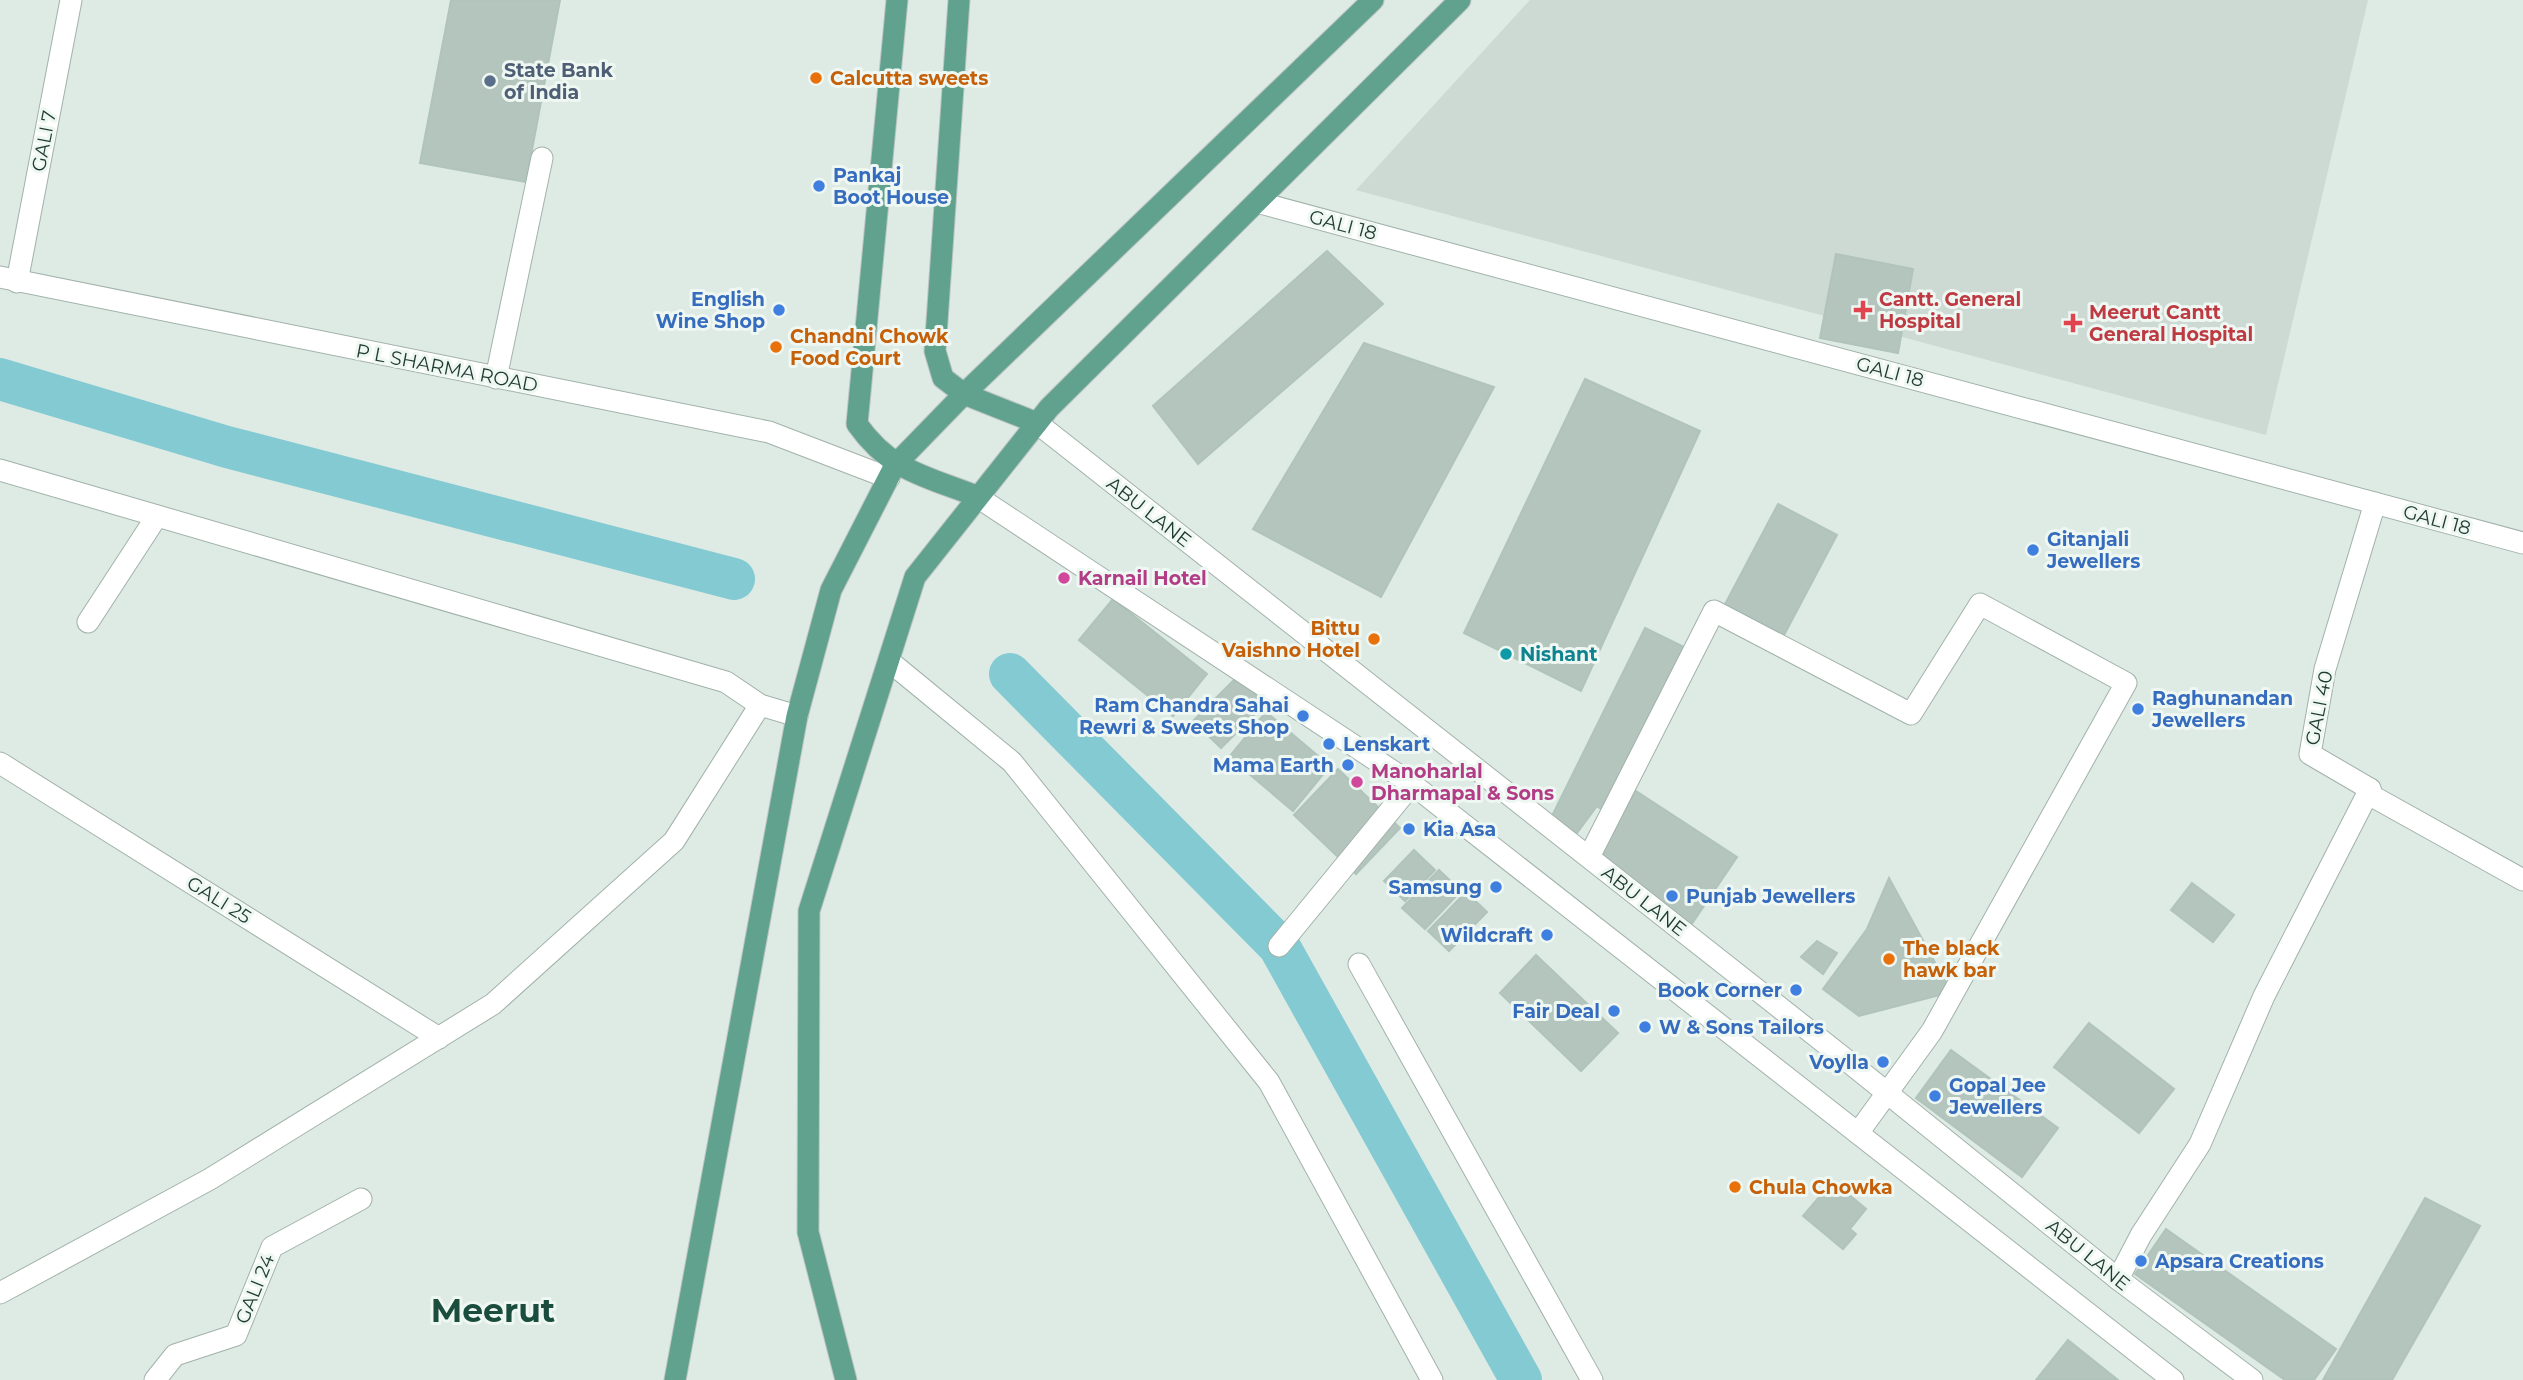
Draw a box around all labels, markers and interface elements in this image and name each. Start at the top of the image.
place label: State Bank of India [504,59,613,104]
place label: Calcutta sweets [830,67,988,90]
marker: Calcutta sweets [808,70,824,86]
marker: State Bank of India [482,73,498,89]
street label: GALI 7 [27,109,61,173]
place label: Pankaj Boot House [833,164,949,209]
marker: Pankaj Boot House [811,178,827,194]
street label: GALI 18 [1307,205,1379,245]
place label: English Wine Shop [656,288,765,333]
place label: Cantt. General Hospital [1879,288,2021,333]
marker: Cantt. General Hospital [1853,300,1873,320]
place label: Meerut Cantt General Hospital [2089,301,2253,346]
marker: English Wine Shop [771,302,787,318]
marker: Meerut Cantt General Hospital [2063,313,2083,333]
place label: Chandni Chowk Food Court [790,325,949,370]
street label: P L SHARMA ROAD [354,339,540,397]
marker: Chandni Chowk Food Court [768,339,784,355]
street label: GALI 18 [1854,352,1926,392]
street label: ABU LANE [1102,472,1196,552]
street label: GALI 18 [2401,500,2473,540]
place label: Gitanjali Jewellers [2046,528,2140,573]
marker: Gitanjali Jewellers [2025,542,2041,558]
place label: Karnail Hotel [1078,567,1207,590]
marker: Karnail Hotel [1056,570,1072,586]
place label: Bittu Vaishno Hotel [1221,617,1360,662]
marker: Bittu Vaishno Hotel [1366,631,1382,647]
place label: Nishant [1520,643,1597,666]
marker: Nishant [1498,646,1514,662]
street label: GALI 40 [2301,669,2337,747]
place label: Raghunandan Jewellers [2151,687,2293,732]
place label: Ram Chandra Sahai Rewri & Sweets Shop [1079,694,1289,739]
marker: Raghunandan Jewellers [2130,701,2146,717]
marker: Ram Chandra Sahai Rewri & Sweets Shop [1295,708,1311,724]
place label: Lenskart [1343,733,1430,756]
marker: Lenskart [1321,736,1337,752]
place label: Mama Earth [1213,754,1334,777]
marker: Mama Earth [1340,757,1356,773]
place label: Manoharlal Dharmapal & Sons [1371,760,1554,805]
marker: Manoharlal Dharmapal & Sons [1349,774,1365,790]
place label: Kia Asa [1423,818,1496,841]
marker: Kia Asa [1401,821,1417,837]
street label: ABU LANE [1597,861,1691,941]
street label: GALI 25 [182,871,256,929]
place label: Samsung [1389,876,1482,899]
marker: Samsung [1488,879,1504,895]
place label: Punjab Jewellers [1686,885,1855,908]
marker: Punjab Jewellers [1664,888,1680,904]
place label: Wildcraft [1440,924,1533,947]
marker: Wildcraft [1539,927,1555,943]
place label: The black hawk bar [1903,937,2000,982]
marker: The black hawk bar [1881,951,1897,967]
place label: Book Corner [1657,979,1782,1002]
marker: Book Corner [1788,982,1804,998]
place label: Fair Deal [1512,1000,1600,1023]
marker: Fair Deal [1606,1003,1622,1019]
place label: W & Sons Tailors [1659,1016,1824,1039]
marker: W & Sons Tailors [1637,1019,1653,1035]
place label: Voylla [1808,1051,1869,1074]
marker: Voylla [1875,1054,1891,1070]
place label: Gopal Jee Jewellers [1948,1074,2046,1119]
marker: Gopal Jee Jewellers [1927,1088,1943,1104]
place label: Chula Chowka [1749,1176,1893,1199]
marker: Chula Chowka [1727,1179,1743,1195]
street label: ABU LANE [2042,1214,2134,1296]
street label: GALI 24 [231,1250,280,1327]
place label: Apsara Creations [2154,1250,2324,1273]
marker: Apsara Creations [2133,1253,2149,1269]
district label: Meerut [431,1290,555,1330]

